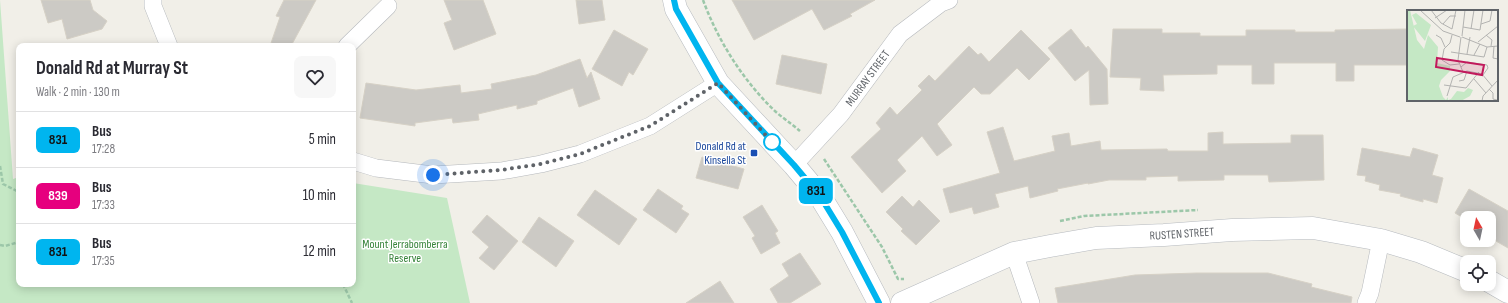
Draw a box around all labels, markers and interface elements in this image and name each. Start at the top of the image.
inset map [1407,10,1498,101]
street label: MURRAY STREET [842,47,893,109]
button: heart [294,56,336,98]
text: Donald Rd at Murray St [36,57,188,80]
text: Walk · 2 min · 130 m [36,84,120,100]
text: Bus [92,122,111,141]
text: 5 min [309,130,336,149]
text: 831 [49,131,67,148]
unlabelled marker [763,133,781,151]
place label: Donald Rd at Kinsella St [696,139,746,168]
text: 17:28 [92,141,115,157]
marker: Donald Rd at Kinsella St [749,148,759,158]
your location [423,165,443,185]
text: Bus [92,178,111,197]
line badge: 831 [793,178,839,204]
text: 831 [807,182,825,199]
text: 10 min [303,186,336,205]
text: 839 [48,187,68,204]
text: 17:33 [92,197,115,213]
north arrow [1460,211,1496,247]
map controls [1460,211,1496,291]
street label: RUSTEN STREET [1149,224,1215,243]
text: Bus [92,234,111,253]
park label: Mount Jerrabomberra Reserve [362,237,448,266]
text: 12 min [303,242,336,261]
text: 831 [49,243,67,260]
text: 17:35 [92,253,115,269]
button: locate [1460,255,1496,291]

